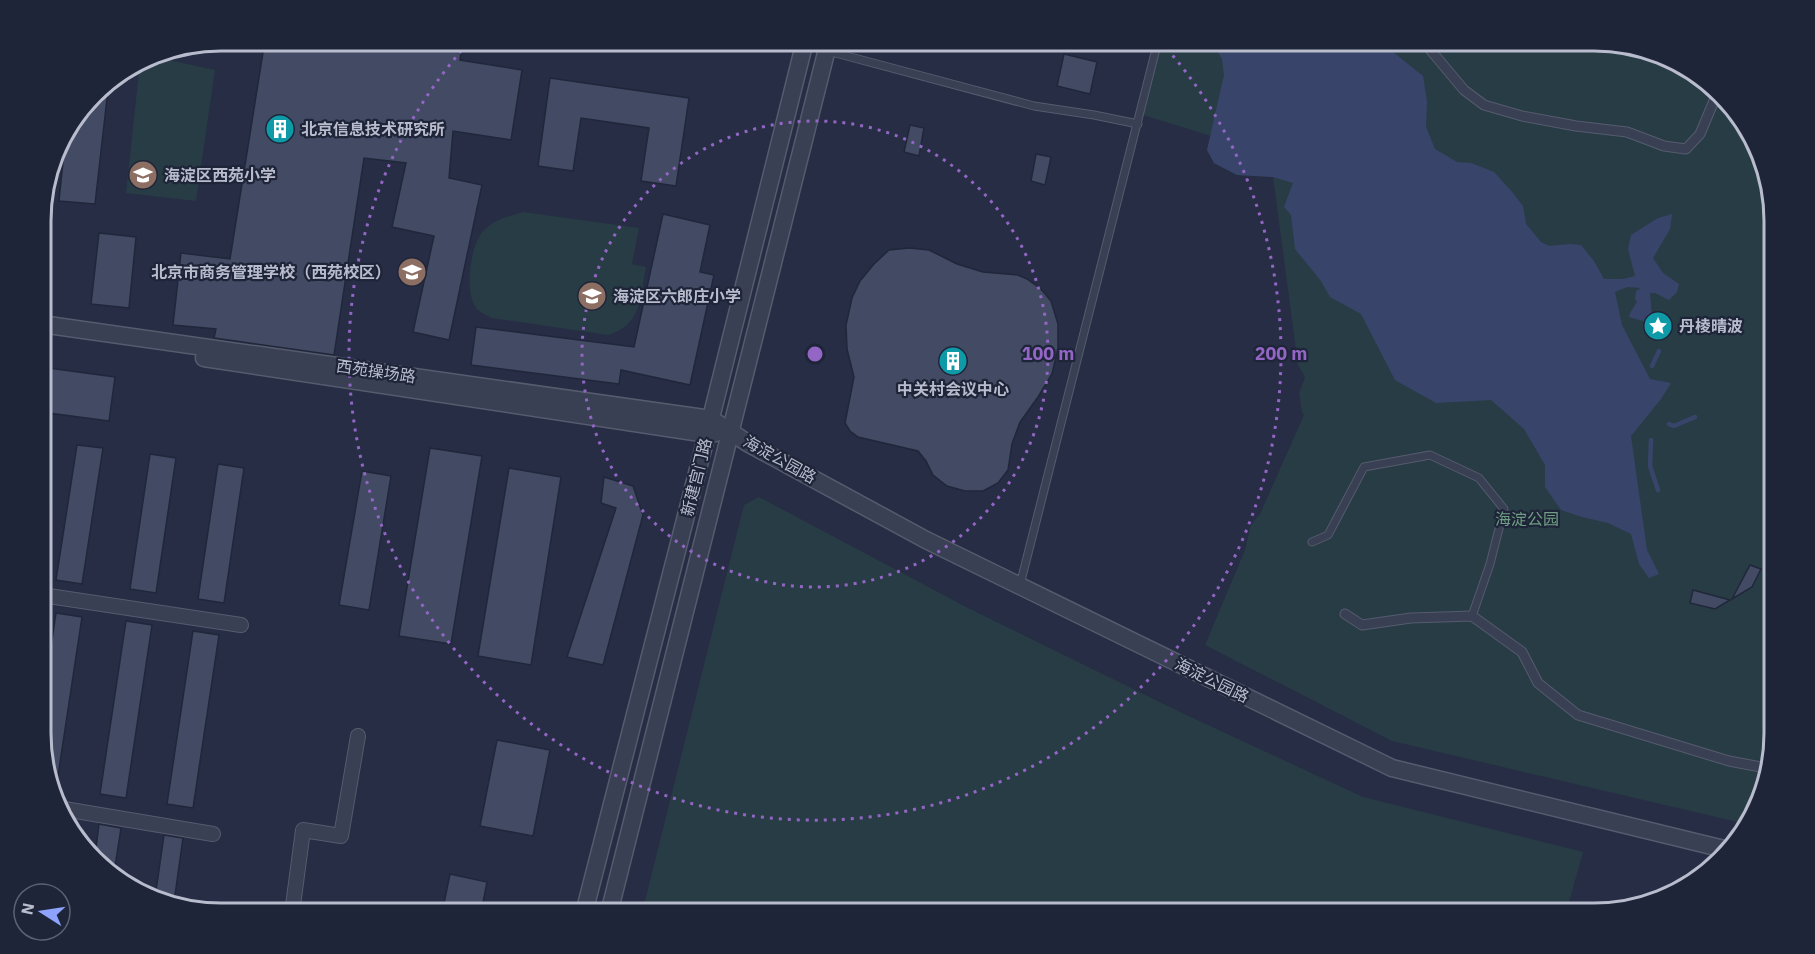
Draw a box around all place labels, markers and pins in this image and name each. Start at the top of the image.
building icon: 北京信息技术研究所 [264,113,296,145]
place label: 北京信息技术研究所 [301,119,445,139]
school or university icon: 海淀区西苑小学 [127,159,159,191]
place label: 海淀区西苑小学 [164,165,276,185]
school or university icon: 北京市商务管理学校（西苑校区） [396,256,428,288]
place label: 北京市商务管理学校（西苑校区） [151,262,391,282]
school or university icon: 海淀区六郎庄小学 [576,280,608,312]
place label: 海淀区六郎庄小学 [613,286,741,306]
place icon: 丹棱晴波 [1642,310,1674,342]
place label: 丹棱晴波 [1679,316,1743,336]
centre of rings [805,344,825,364]
building icon: 中关村会议中心 [937,345,969,377]
place label: 中关村会议中心 [897,379,1009,399]

